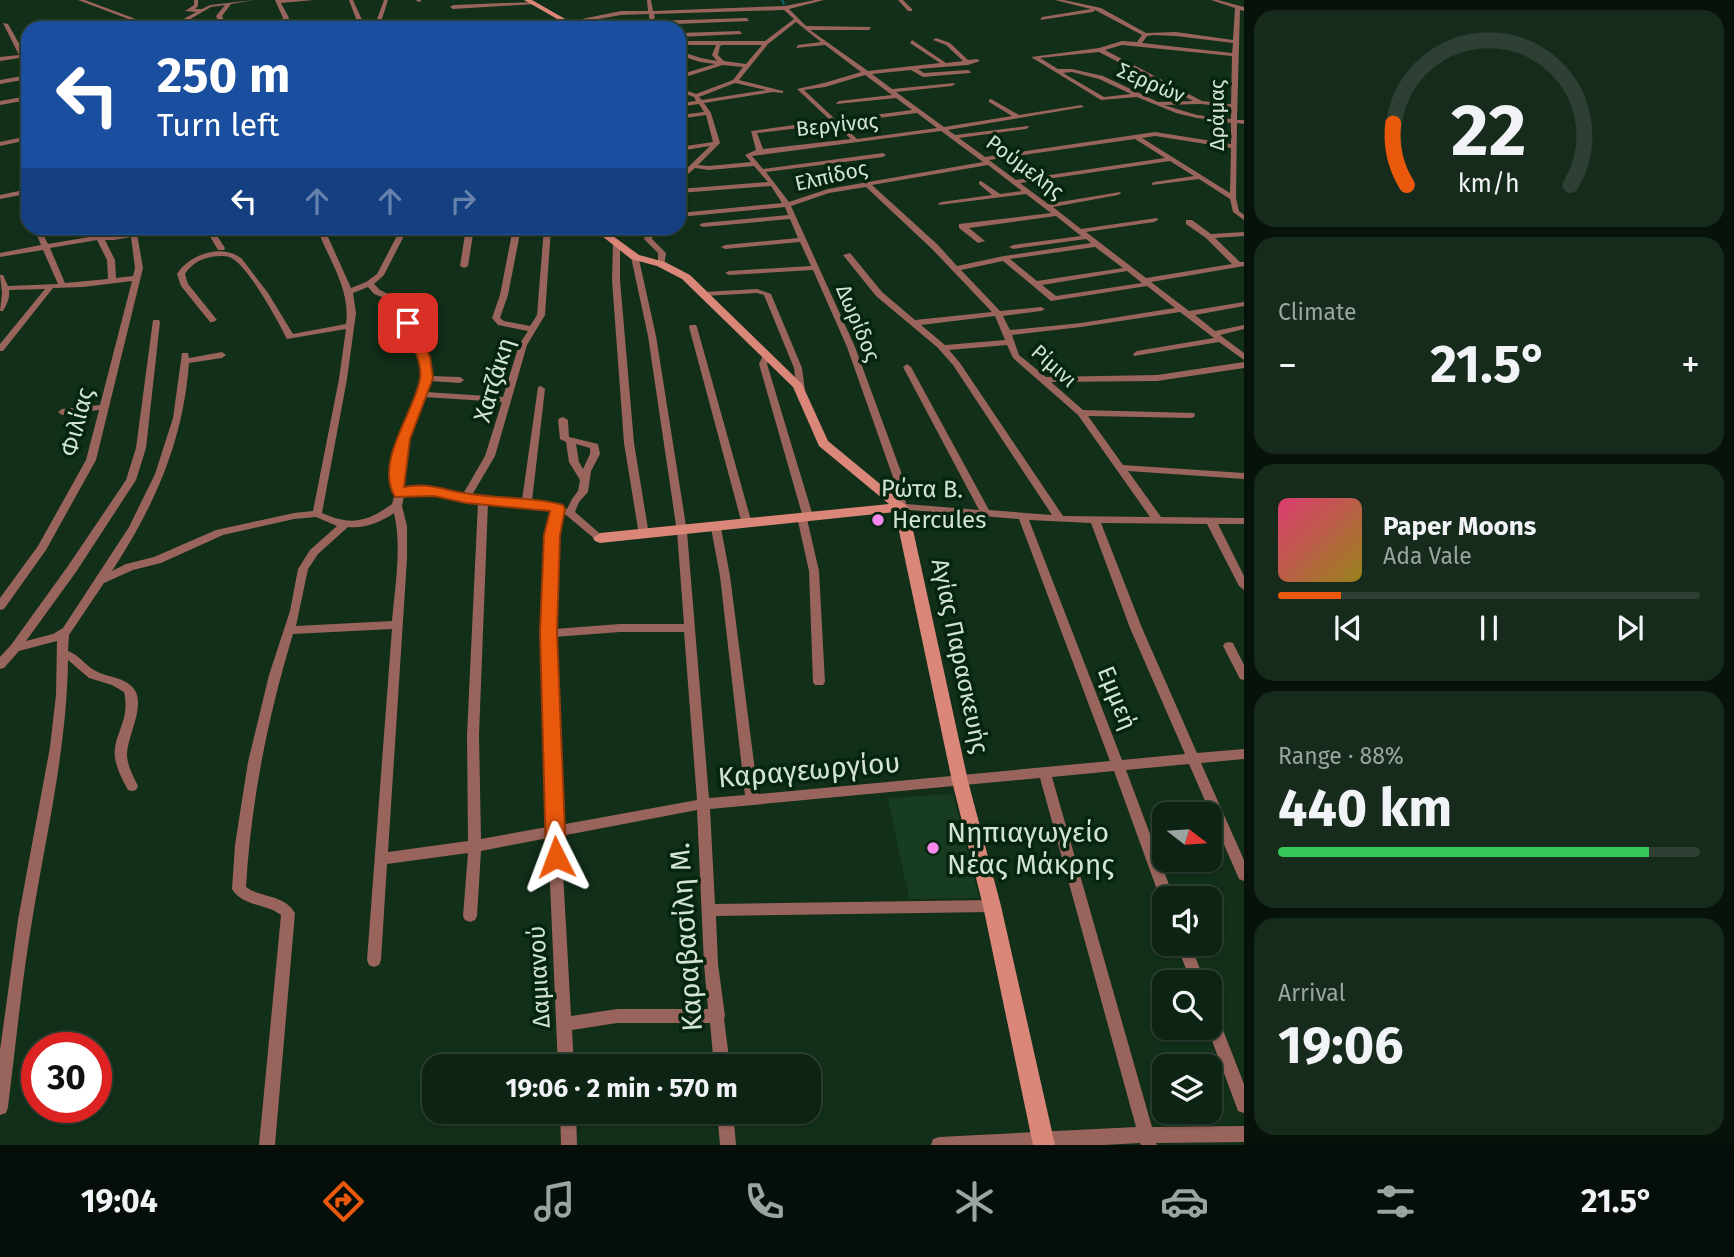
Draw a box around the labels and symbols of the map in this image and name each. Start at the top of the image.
street label: Σερρών [1113,57,1189,109]
street label: Δράμας [1204,79,1230,151]
street label: Βεργίνας [795,108,880,142]
street label: Ρούμελης [981,129,1069,205]
street label: Ελπίδος [792,155,870,197]
street label: Δωρίδος [830,281,886,366]
pin [378,293,438,353]
street label: Χατζάκη [468,335,520,425]
street label: Ρίμινι [1026,339,1082,393]
street label: Φιλίας [54,385,100,459]
street label: Ρώτα Β. [881,474,963,504]
place label: Hercules [892,506,986,534]
marker: Hercules [870,512,886,528]
street label: Αγίας Παρασκευής [926,556,994,756]
street label: Εμμεή [1092,662,1142,734]
street label: Καραγεωργίου [716,746,902,794]
north arrow [1152,802,1222,872]
place label: Νηπιαγωγείο Νέας Μάκρης [947,816,1114,881]
position arrow [519,820,593,894]
marker: Νηπιαγωγείο Νέας Μάκρης [925,840,941,856]
street label: Καραβασίλη Μ. [663,841,709,1033]
street label: Δαμιανού [522,925,556,1029]
speed limit sign: 30 [21,1032,112,1123]

